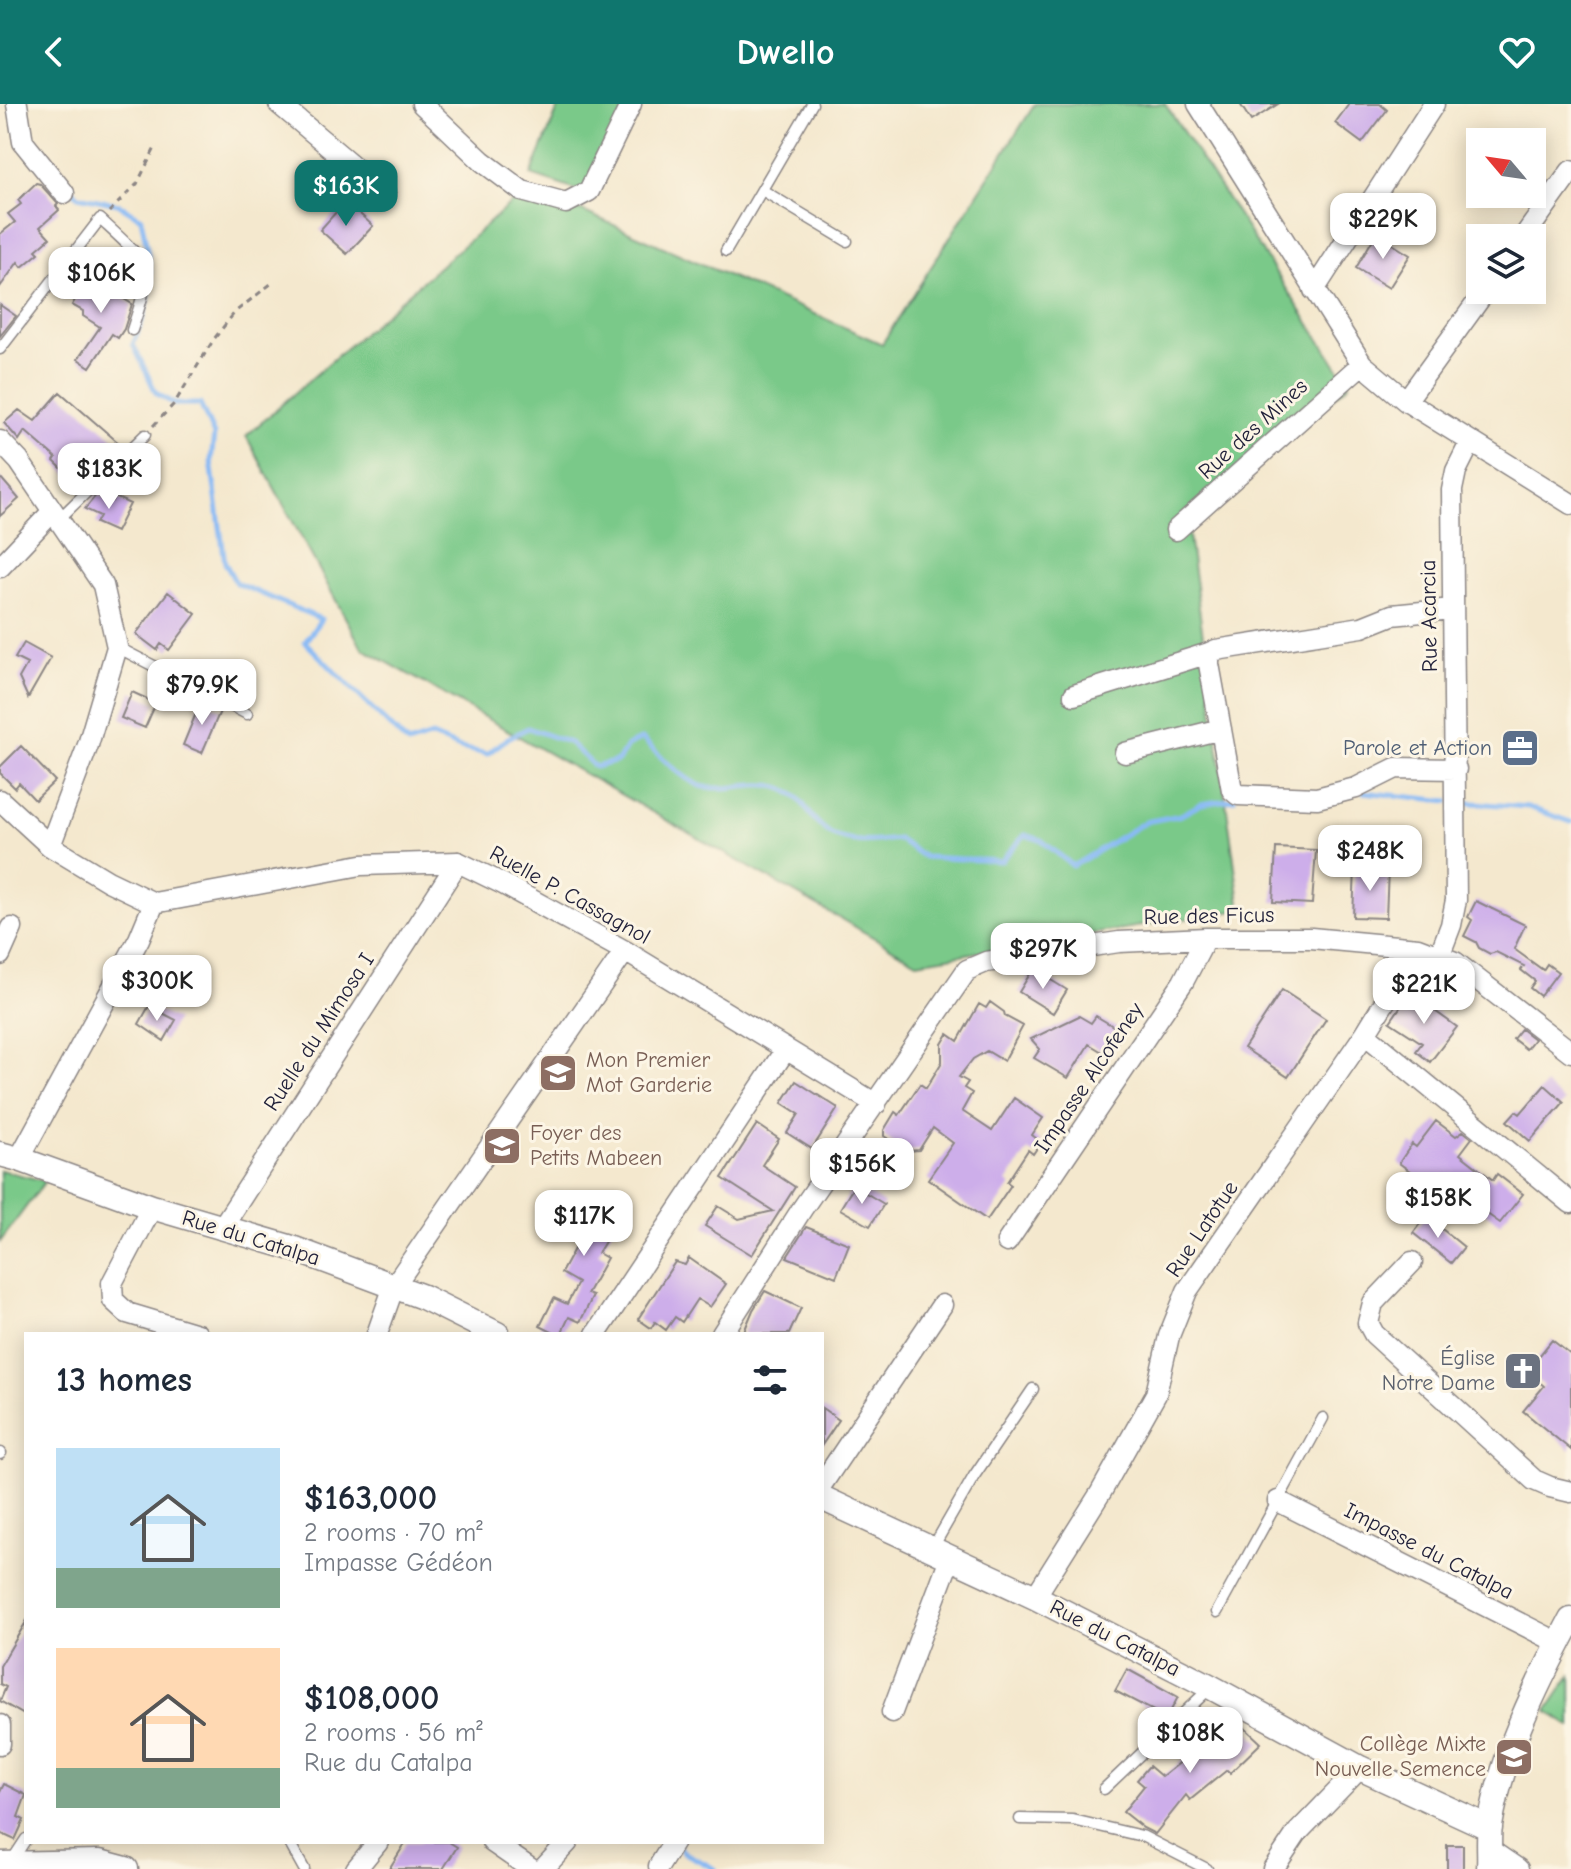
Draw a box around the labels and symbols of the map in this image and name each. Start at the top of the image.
north arrow [1466,128,1546,208]
pin: $163K [290,160,402,228]
pin: $229K [1327,193,1439,261]
pin: $106K [45,247,157,315]
street label: Rue des Mines [1193,373,1313,485]
pin: $183K [53,443,165,511]
street label: Rue Acarcia [1415,560,1443,672]
pin: $79.9K [137,659,267,727]
office icon: Parole et Action [1499,727,1541,769]
place label: Parole et Action [1343,735,1492,761]
pin: $248K [1314,825,1426,893]
street label: Ruelle P. Cassagnol [485,840,655,950]
street label: Rue des Ficus [1143,902,1275,930]
pin: $297K [987,923,1099,991]
street label: Ruelle du Mimosa I [258,948,380,1116]
pin: $300K [101,955,213,1023]
pin: $221K [1368,958,1480,1026]
street label: Impasse Alcofeney [1029,998,1149,1158]
place label: Mon Premier Mot Garderie [586,1047,712,1098]
school or university icon: Mon Premier Mot Garderie [537,1052,579,1094]
place label: Foyer des Petits Mabeen [530,1120,662,1171]
school or university icon: Foyer des Petits Mabeen [481,1125,523,1167]
pin: $156K [806,1138,918,1206]
pin: $158K [1382,1172,1494,1240]
street label: Rue Latotue [1160,1176,1244,1282]
pin: $117K [528,1190,640,1258]
street label: Rue du Catalpa [179,1205,323,1271]
place label: Église Notre Dame [1382,1345,1495,1396]
church icon: Église Notre Dame [1502,1350,1544,1392]
street label: Impasse du Catalpa [1340,1497,1518,1605]
street label: Rue du Catalpa [1046,1594,1184,1682]
pin: $108K [1134,1707,1246,1775]
place label: Collège Mixte Nouvelle Semence [1315,1731,1486,1782]
school or university icon: Collège Mixte Nouvelle Semence [1493,1736,1535,1778]

